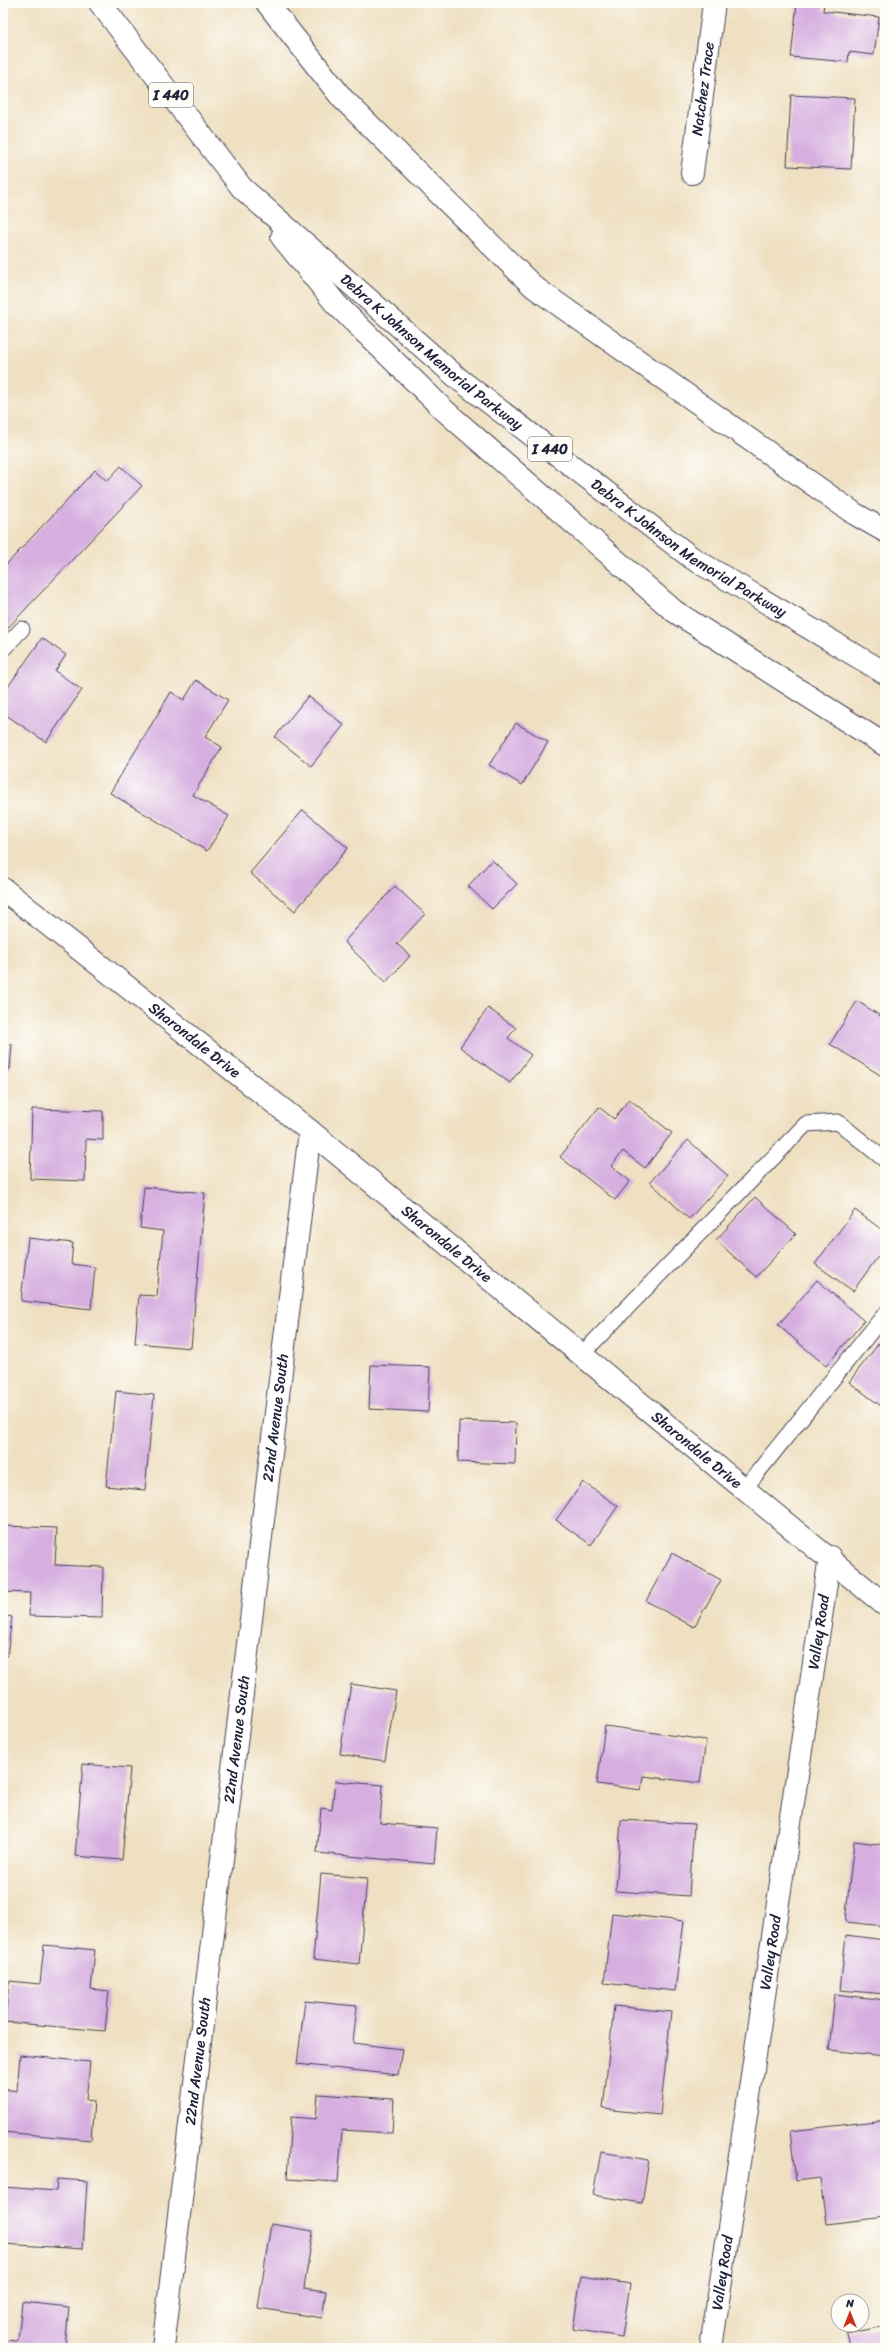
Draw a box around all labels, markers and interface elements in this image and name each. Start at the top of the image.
street label: Natchez Trace [684,40,722,137]
road number: I 440 [149,83,193,107]
street label: Debra K Johnson Memorial Parkway [334,267,529,437]
road number: I 440 [528,437,572,461]
street label: Debra K Johnson Memorial Parkway [585,472,792,625]
street label: Sharondale Drive [143,995,246,1085]
street label: Sharondale Drive [395,1198,498,1289]
street label: 22nd Avenue South [255,1352,296,1483]
street label: Sharondale Drive [645,1404,748,1495]
street label: Valley Road [800,1592,837,1671]
street label: 22nd Avenue South [216,1674,257,1805]
street label: Valley Road [752,1912,789,1992]
street label: 22nd Avenue South [177,1996,218,2126]
street label: Valley Road [704,2233,741,2312]
north arrow [830,2293,870,2333]
text: N [845,2294,854,2313]

